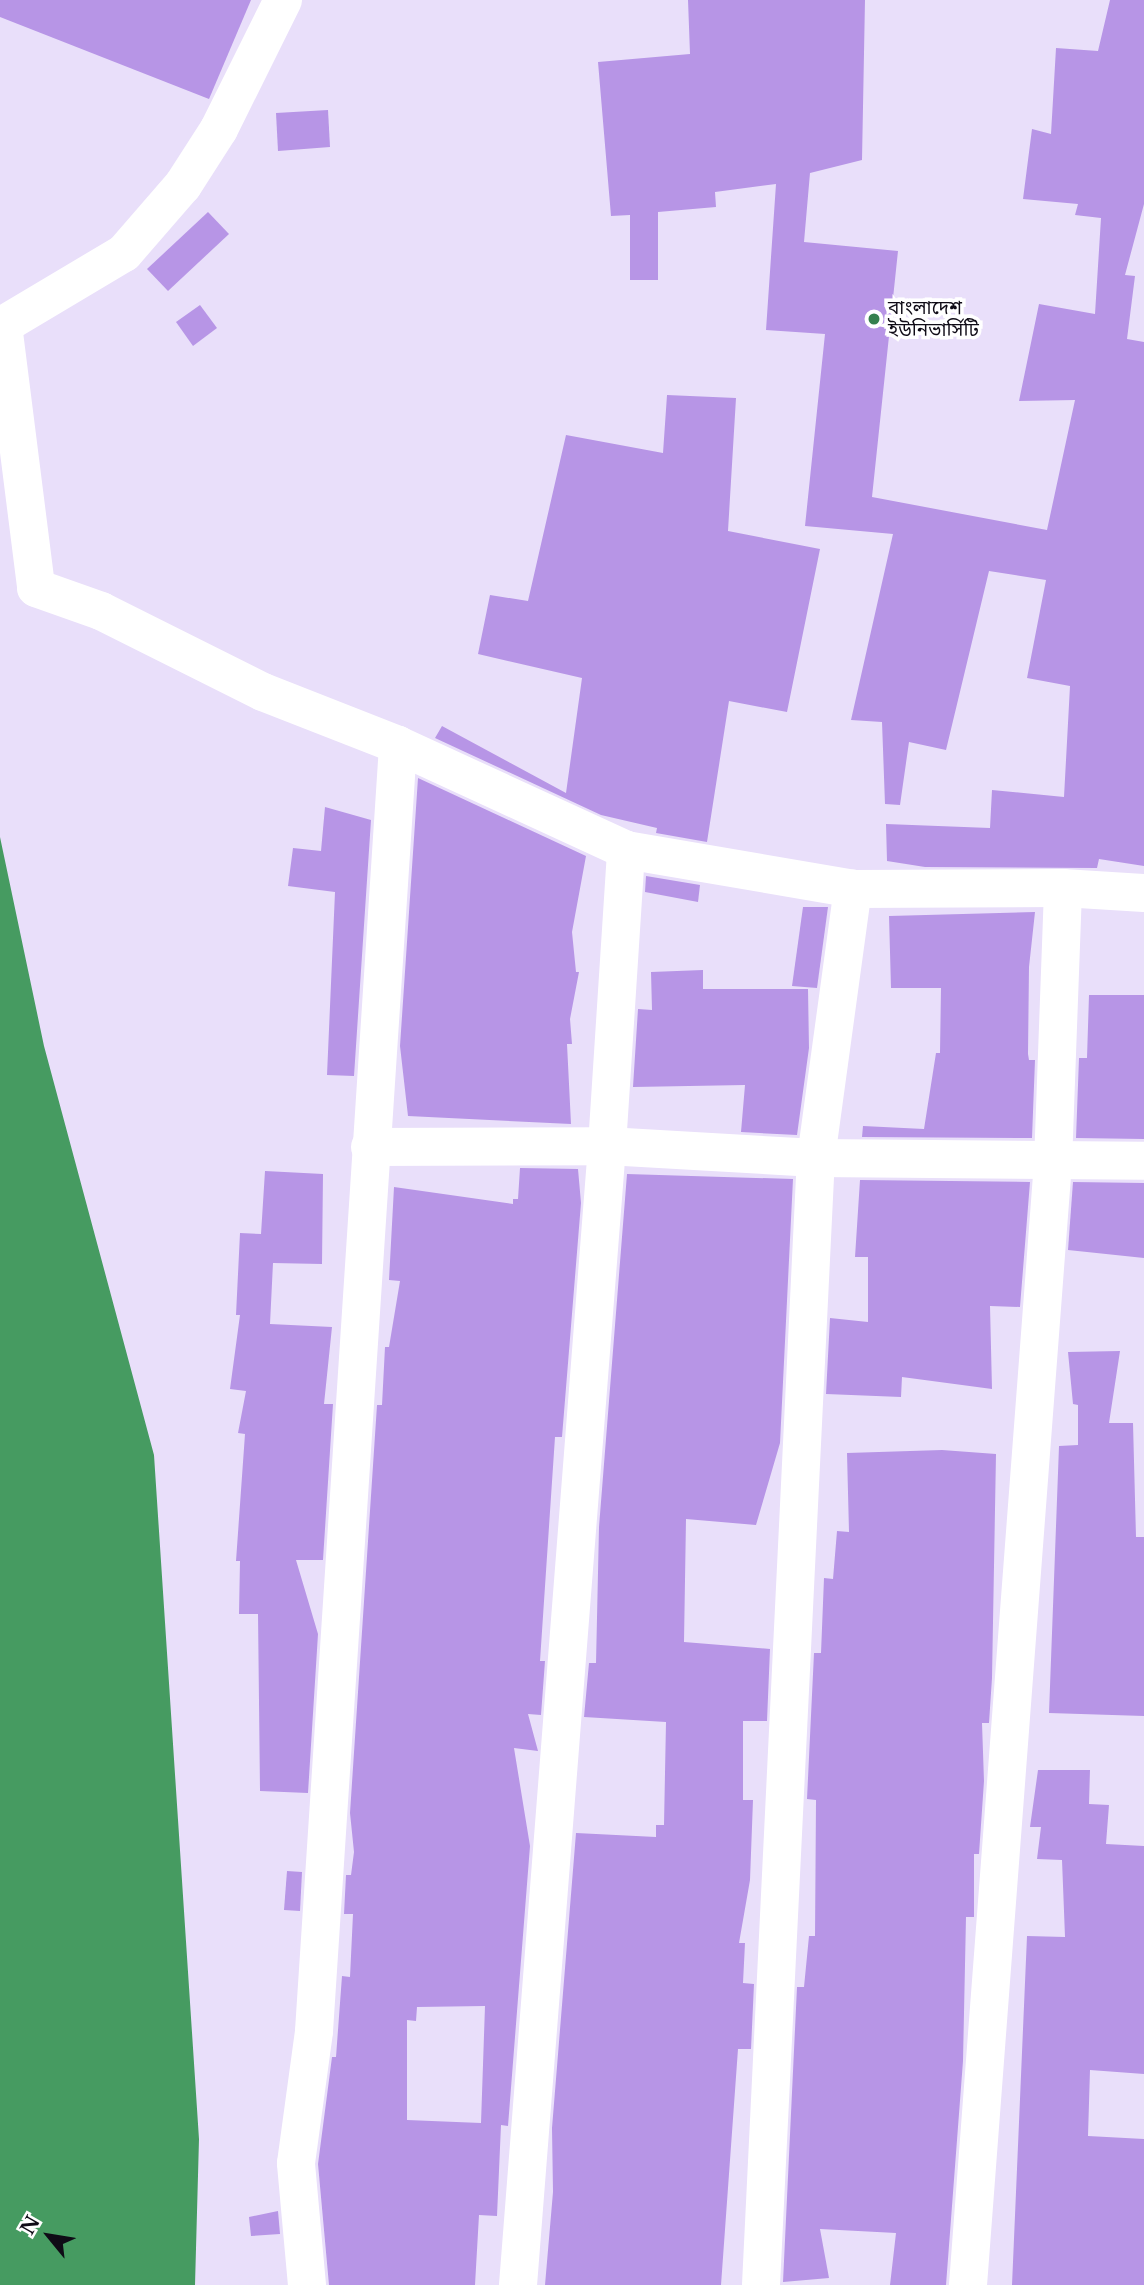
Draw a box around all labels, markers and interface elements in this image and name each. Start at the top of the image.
place label: বাংলাদেশ ইউনিভার্সিটি [888,297,979,341]
marker: বাংলাদেশ ইউনিভার্সিটি [866,311,882,327]
north arrow [14,2201,84,2271]
text: N [16,2212,45,2239]

